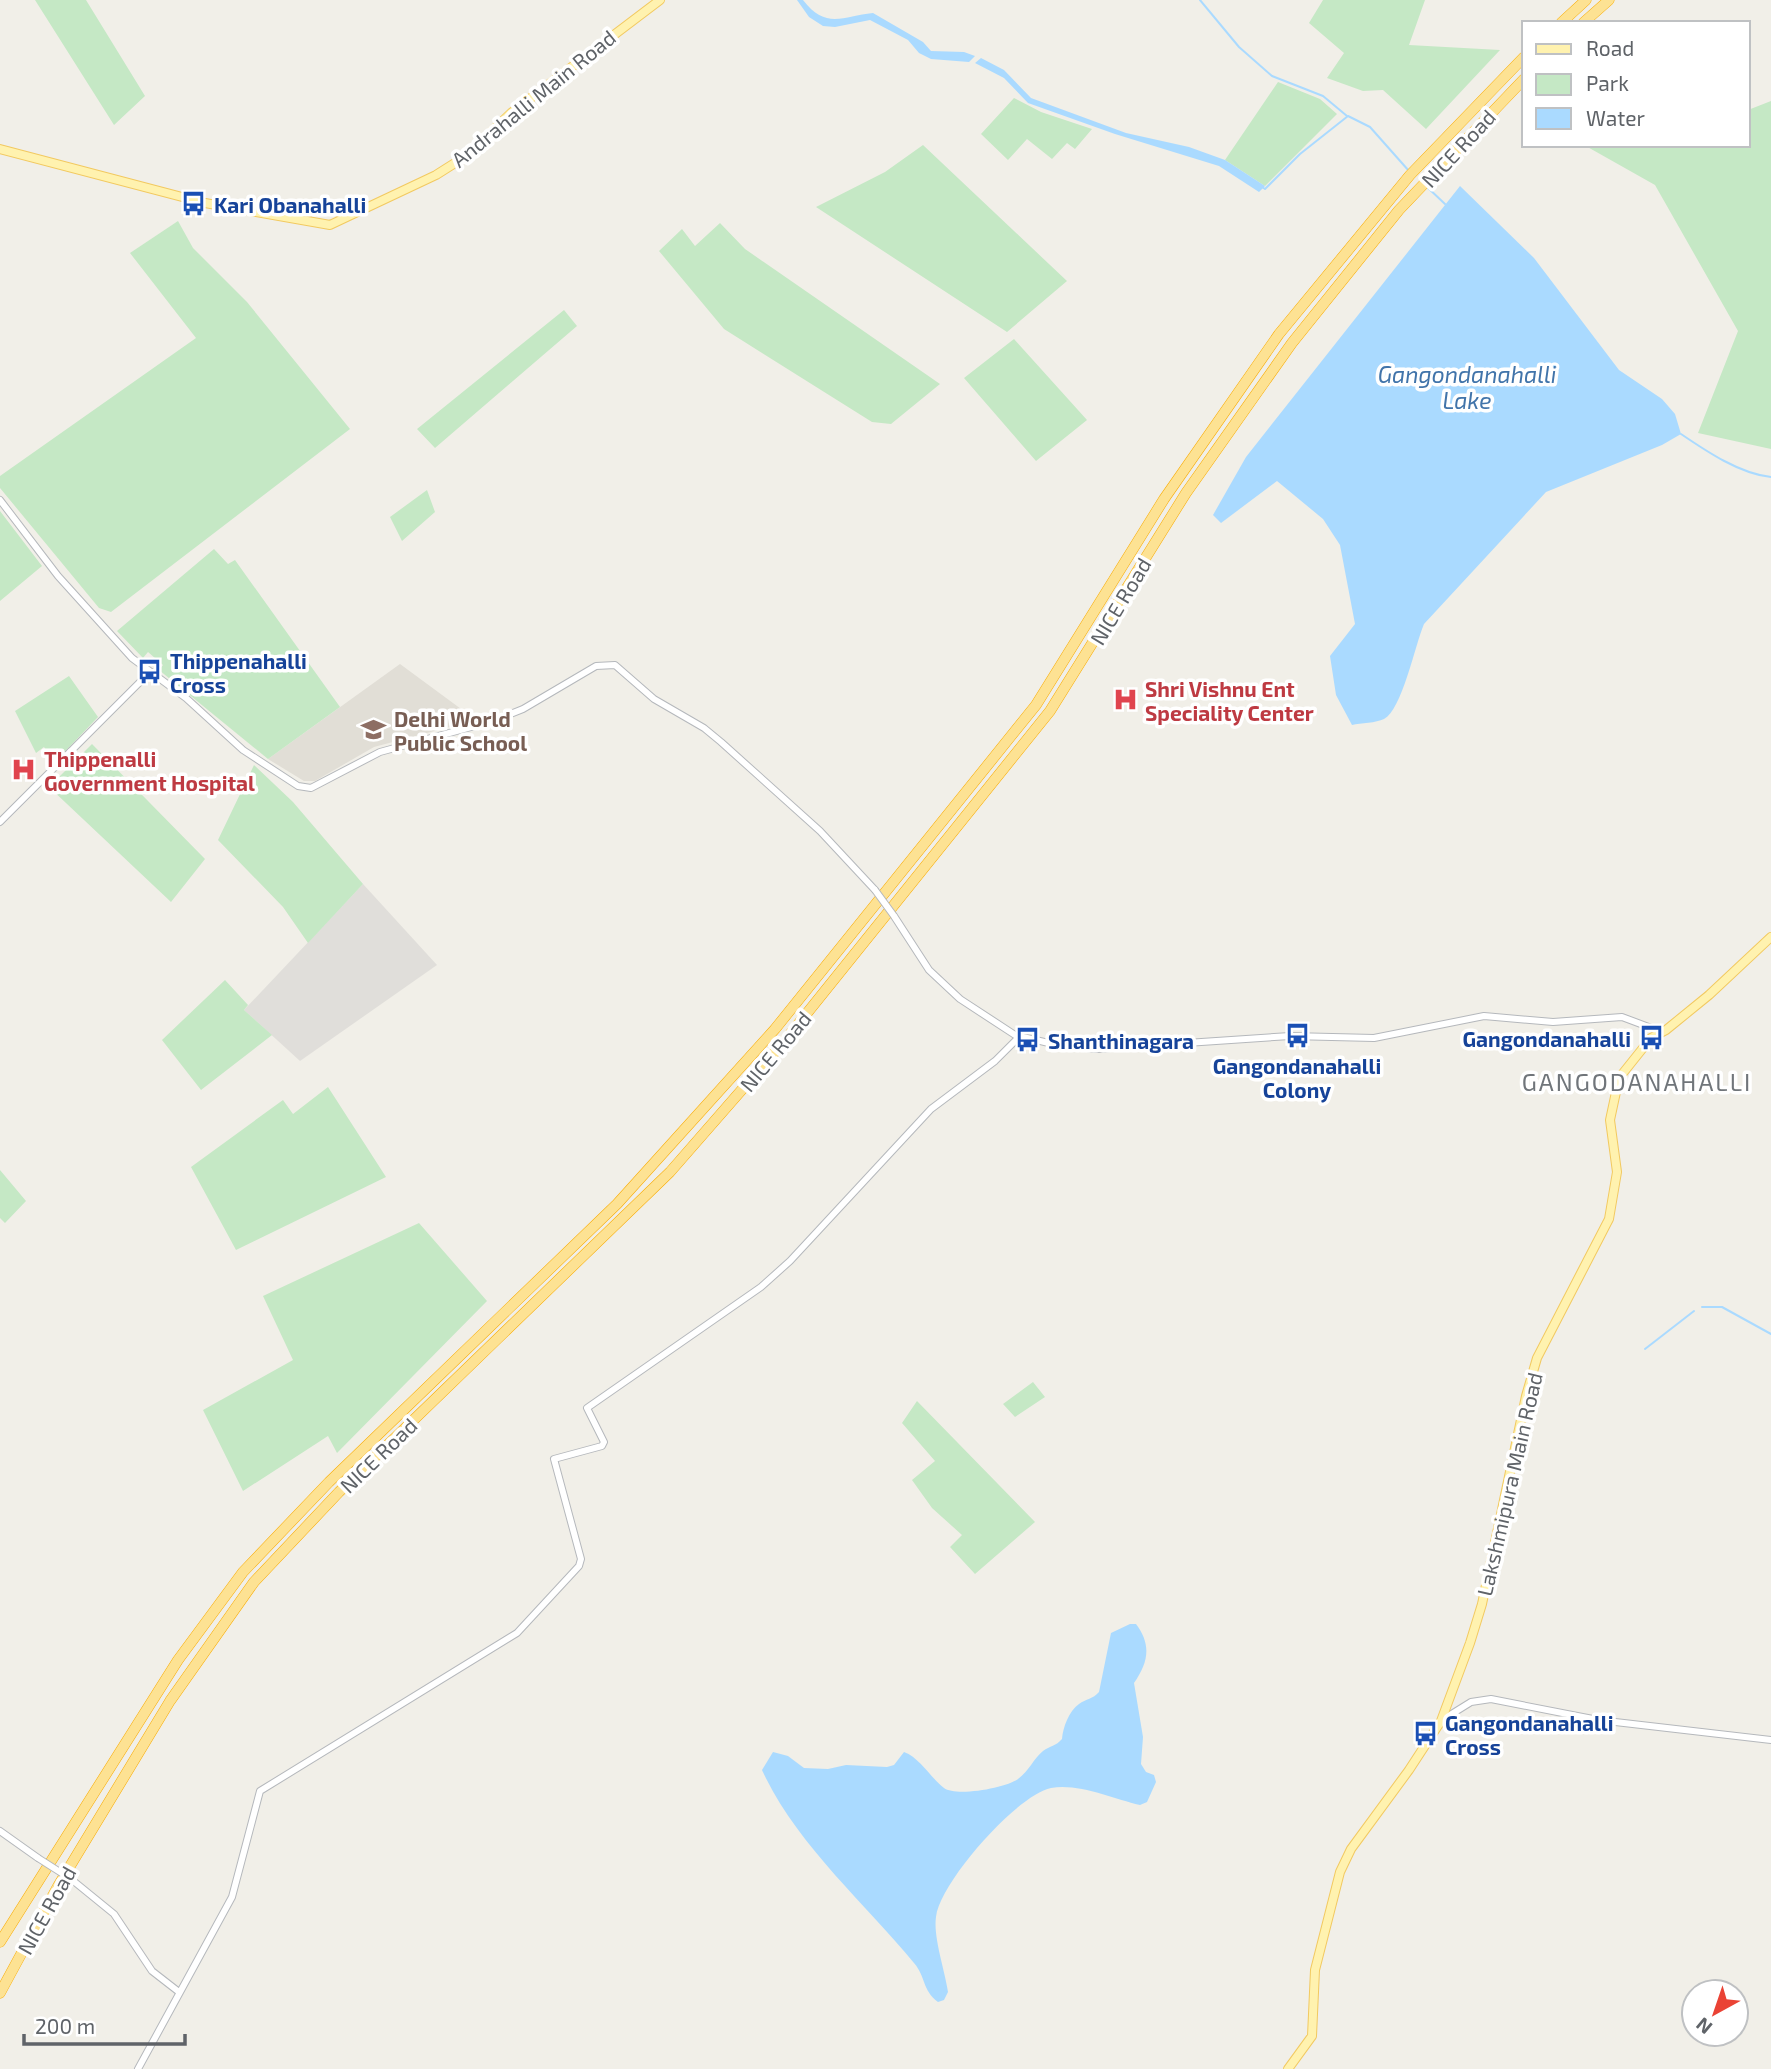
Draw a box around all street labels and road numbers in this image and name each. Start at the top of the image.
street label: Andrahalli Main Road [446,24,620,172]
street label: NICE Road [1416,104,1500,192]
street label: NICE Road [1084,553,1156,649]
street label: NICE Road [734,1006,816,1096]
street label: Lakshmipura Main Road [1471,1370,1547,1598]
street label: NICE Road [334,1412,422,1498]
street label: NICE Road [12,1861,80,1959]

